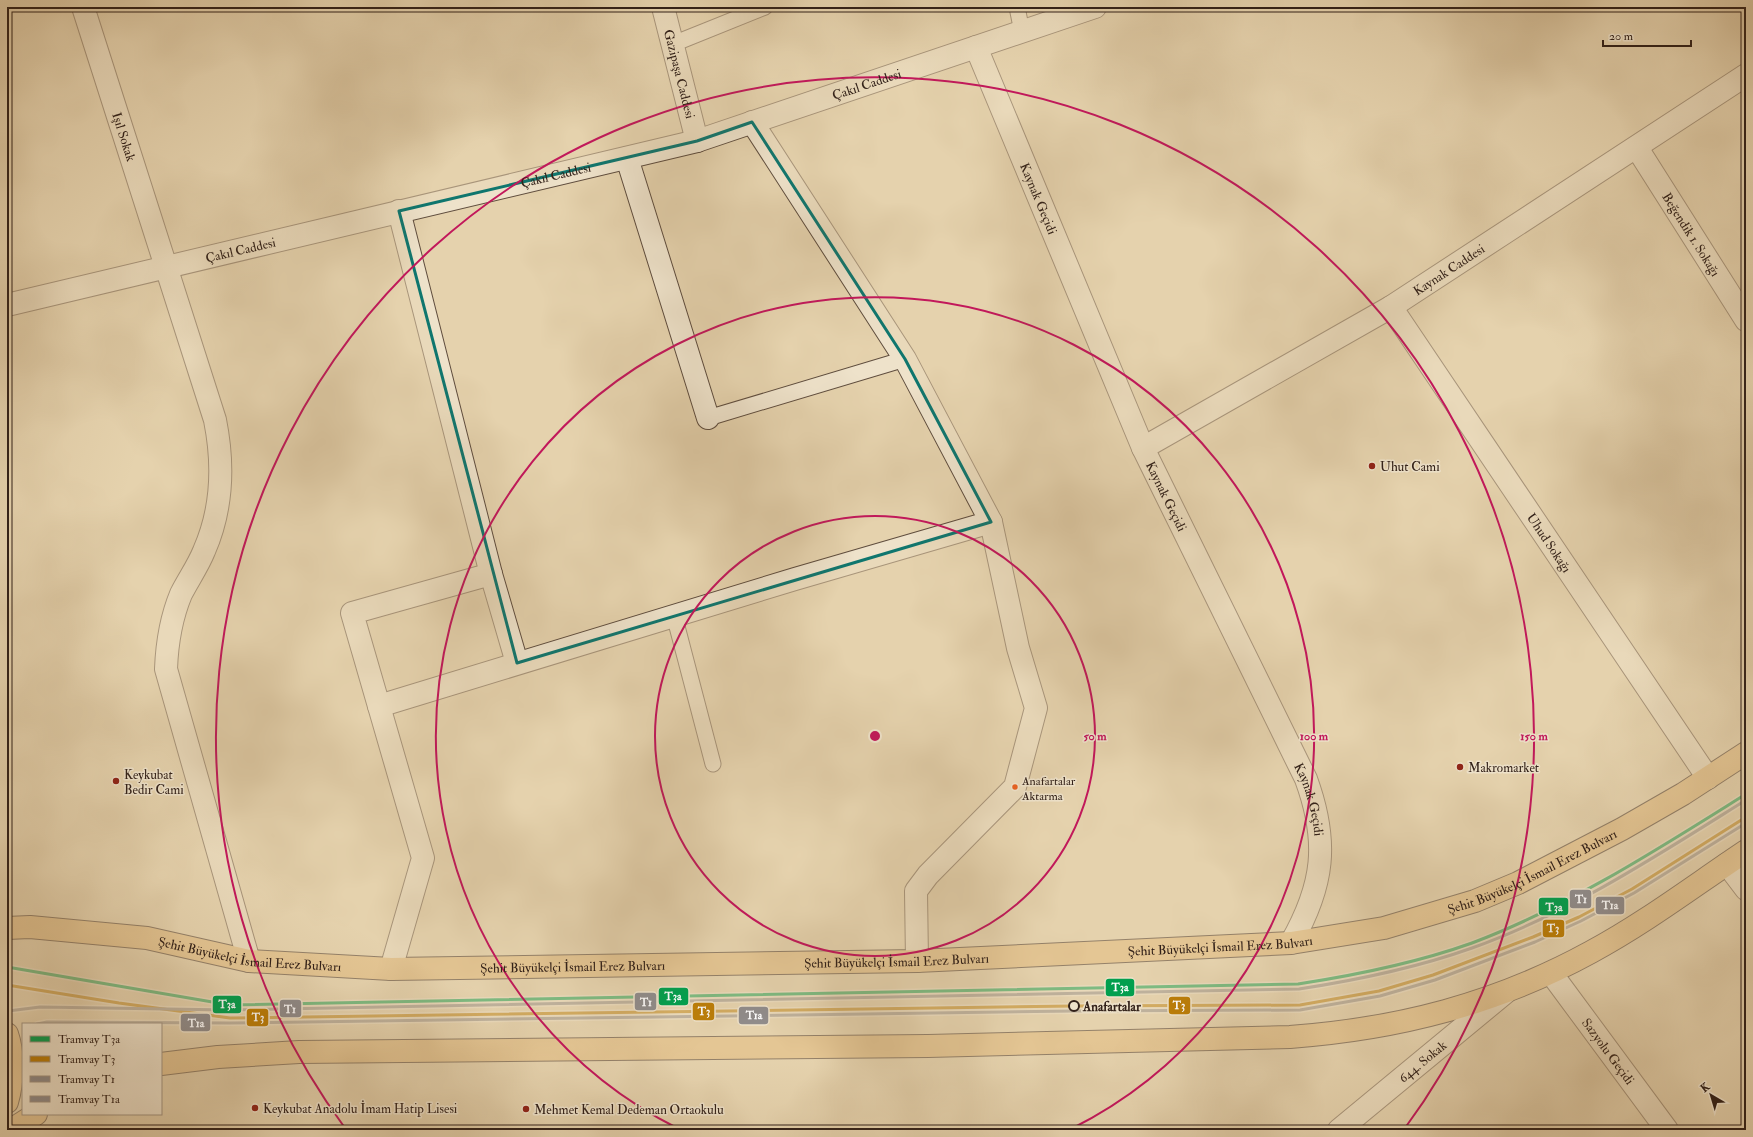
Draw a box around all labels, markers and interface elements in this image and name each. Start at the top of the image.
scale bar [1603,22,1691,48]
street label: Gazipaşa Caddesi [660,28,698,121]
text: 20 m [1609,29,1634,44]
street label: Çakıl Caddesi [830,66,904,104]
street label: Işıl Sokak [108,110,139,164]
street label: Çakıl Caddesi [519,159,593,192]
street label: Kaynak Geçidi [1016,161,1060,237]
street label: Beğendik 1. Sokağı [1658,190,1724,280]
street label: Çakıl Caddesi [204,234,278,267]
street label: Kaynak Caddesi [1410,241,1488,299]
street label: Kaynak Geçidi [1142,459,1190,535]
place label: Uhut Cami [1380,459,1440,475]
marker: Uhut Cami [1367,461,1377,471]
street label: Uhud Sokağı [1523,510,1575,576]
centre of rings [868,729,882,743]
text: 50 m [1083,729,1107,744]
text: 100 m [1300,729,1329,744]
text: 150 m [1520,729,1548,744]
street label: Kaynak Geçidi [1290,760,1327,837]
place label: Makromarket [1468,760,1539,776]
marker: Makromarket [1455,762,1465,772]
place label: Keykubat Bedir Cami [124,767,184,798]
place label: Anafartalar Aktarma [1021,774,1076,804]
marker: Keykubat Bedir Cami [111,776,121,786]
marker: Anafartalar Aktarma [1010,782,1020,792]
street label: Şehit Büyükelçi İsmail Erez Bulvarı [1446,826,1620,918]
line badge: T1 [1569,889,1592,909]
text: T1 [1574,893,1587,906]
line badge: T1a [1595,896,1625,915]
line badge: T3a [1538,897,1569,916]
text: T1a [1601,899,1619,912]
text: T3a [1545,901,1563,914]
line badge: T3 [1542,919,1565,938]
text: T3 [1546,922,1559,935]
street label: Şehit Büyükelçi İsmail Erez Bulvarı [1128,933,1314,960]
street label: Şehit Büyükelçi İsmail Erez Bulvarı [157,934,342,975]
street label: Şehit Büyükelçi İsmail Erez Bulvarı [804,951,990,972]
street label: Şehit Büyükelçi İsmail Erez Bulvarı [480,958,666,977]
line badge: T3a [1105,978,1135,997]
text: T3a [1111,981,1129,994]
line badge: T3a [658,987,689,1006]
text: T3a [664,990,682,1003]
line badge: T1 [634,992,657,1011]
line badge: T3a [212,995,242,1014]
text: T1 [639,996,652,1009]
line badge: T3 [1168,996,1191,1015]
text: T3a [218,998,236,1011]
line badge: T1 [279,999,302,1018]
place label: Anafartalar [1082,999,1142,1015]
text: T3 [1172,999,1185,1012]
marker: Anafartalar [1068,1000,1080,1012]
line badge: T3 [692,1002,715,1021]
text: T1 [283,1003,296,1016]
text: T3 [697,1005,710,1018]
line badge: T1a [738,1006,769,1025]
line badge: T3 [246,1008,269,1027]
text: T1a [745,1009,763,1022]
text: T3 [251,1011,264,1024]
line badge: T1a [180,1013,211,1032]
street label: Sazyolu Geçidi [1578,1015,1638,1088]
text: T1a [187,1017,205,1030]
legend [22,1023,162,1115]
text: Tramvay T3a [58,1032,121,1047]
street label: 644. Sokak [1396,1037,1451,1086]
text: Tramvay T3 [58,1052,115,1067]
text: Tramvay T1 [58,1072,115,1087]
north arrow [1691,1075,1731,1115]
text: K [1698,1079,1713,1095]
text: Tramvay T1a [58,1092,121,1107]
place label: Keykubat Anadolu İmam Hatip Lisesi [263,1100,458,1118]
place label: Mehmet Kemal Dedeman Ortaokulu [534,1102,724,1118]
marker: Keykubat Anadolu İmam Hatip Lisesi [250,1103,260,1113]
marker: Mehmet Kemal Dedeman Ortaokulu [521,1104,531,1114]

